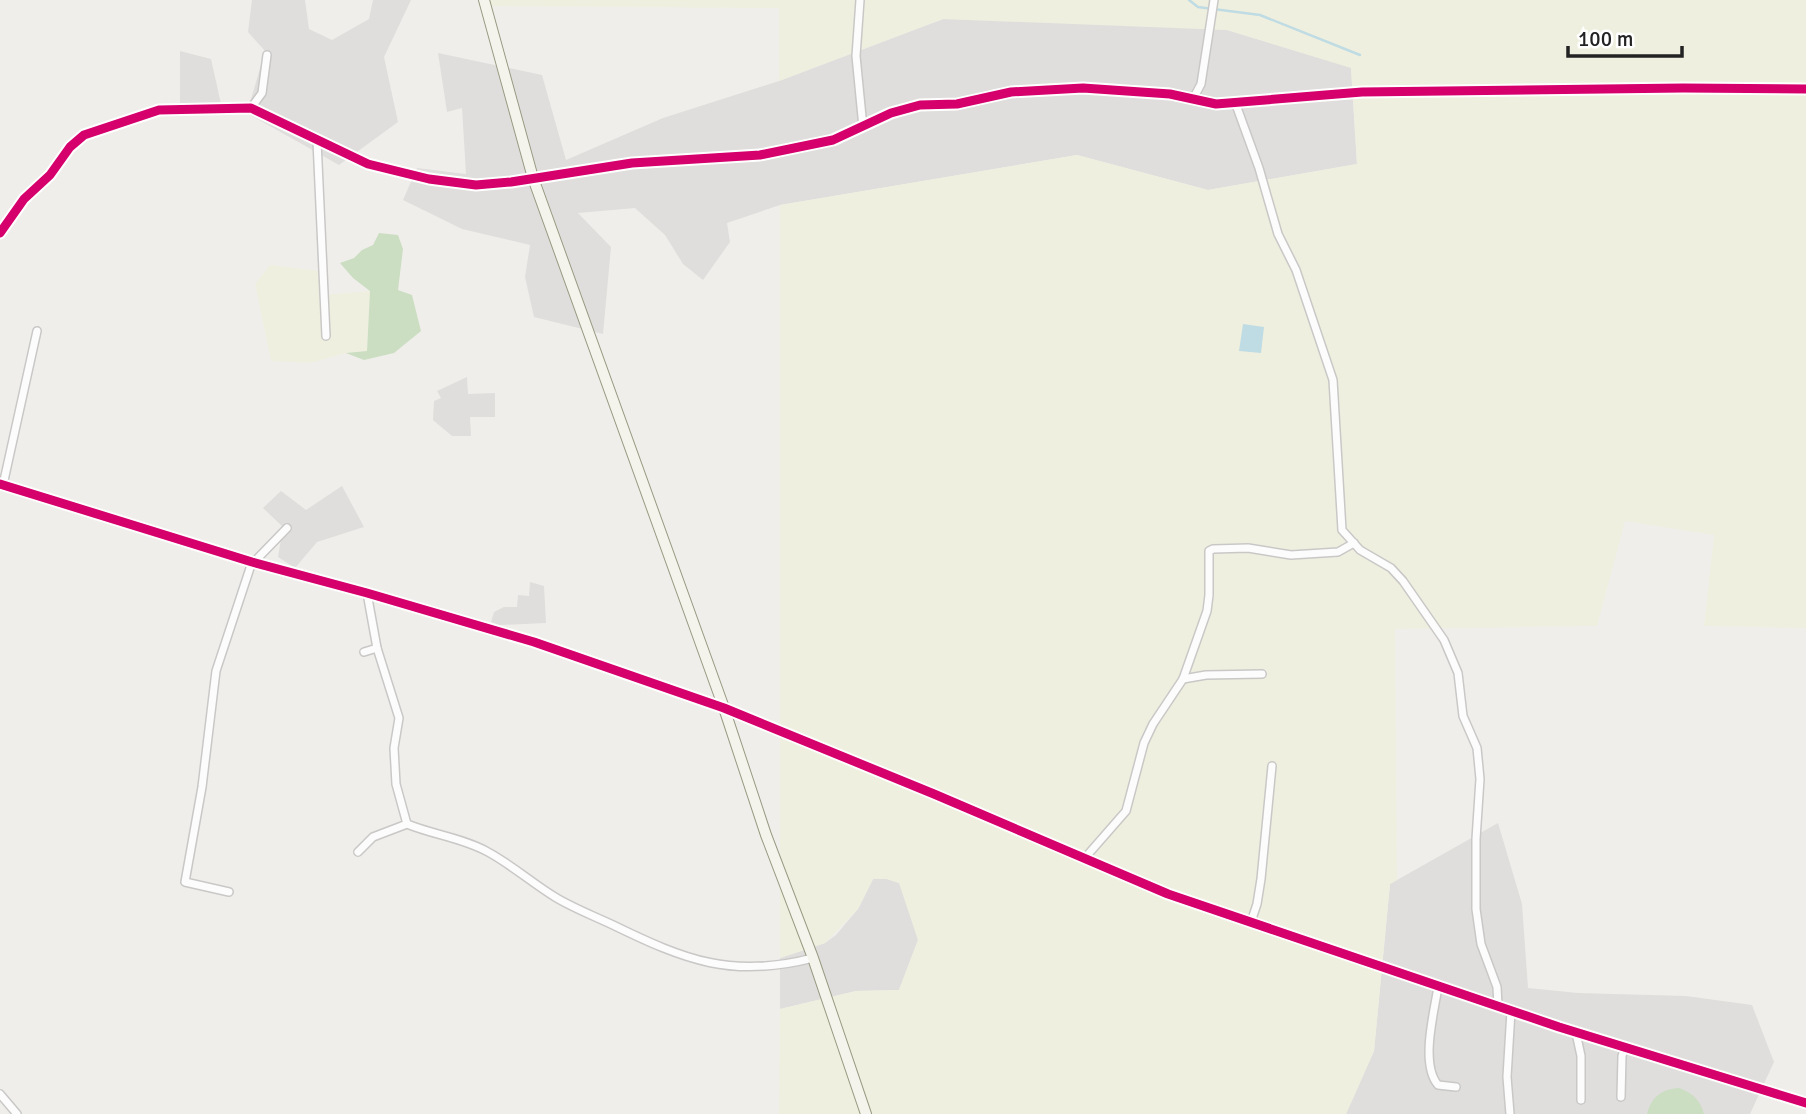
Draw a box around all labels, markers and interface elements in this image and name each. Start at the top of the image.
scale bar [1568,14,1682,58]
text: 100 m [1578,26,1633,52]

